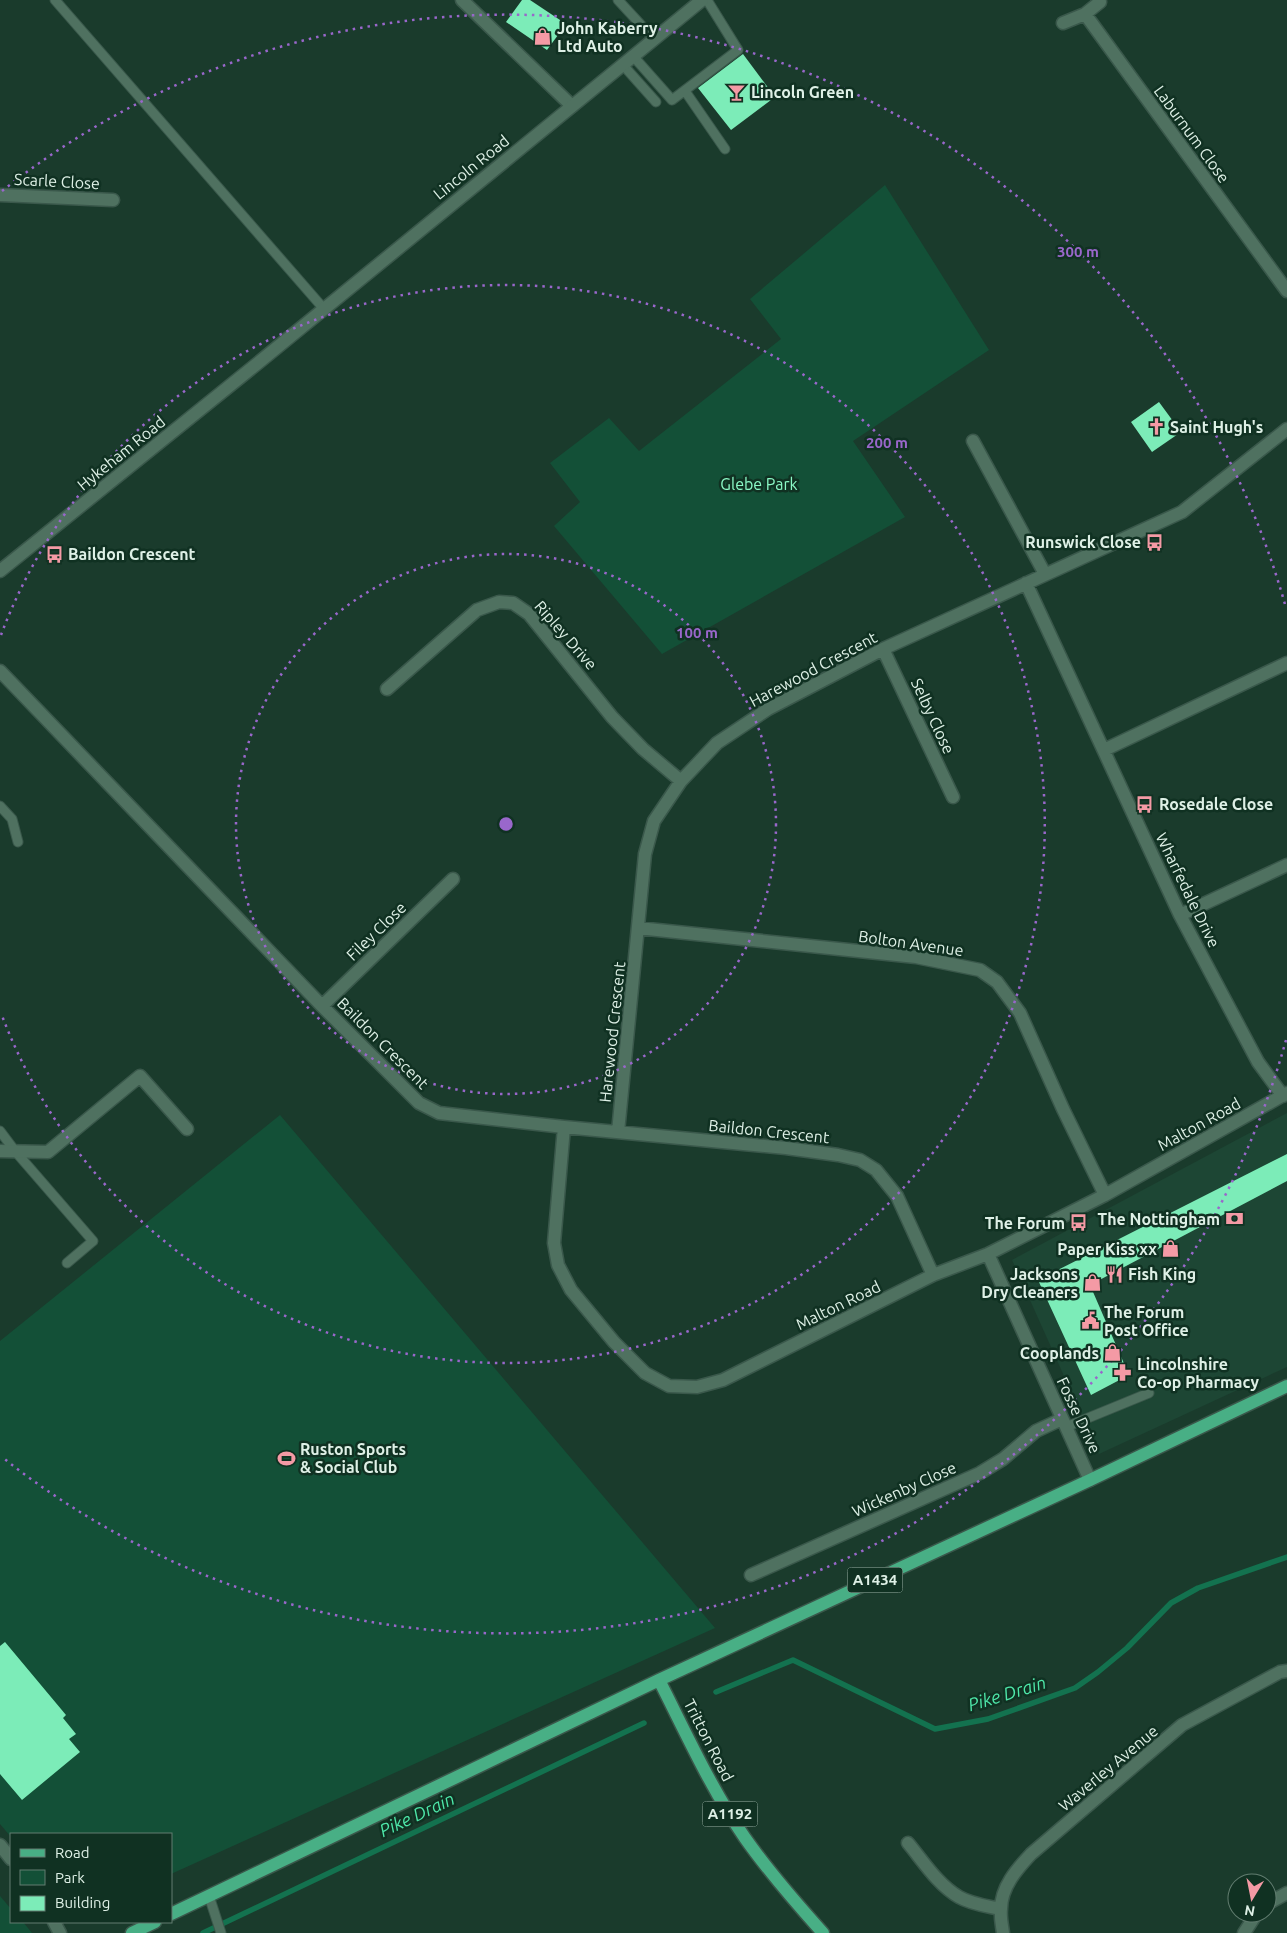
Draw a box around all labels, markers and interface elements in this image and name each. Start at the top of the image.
place label: John Kaberry Ltd Auto [557,19,658,55]
shop icon: John Kaberry Ltd Auto [533,27,553,47]
bar icon: Lincoln Green [727,82,747,102]
street label: Laburnum Close [1151,82,1233,186]
place label: Lincoln Green [751,83,854,101]
street label: Lincoln Road [430,131,512,203]
street label: Scarle Close [14,170,100,192]
text: 300 m [1057,243,1099,260]
street label: Hykeham Road [74,412,168,494]
church icon: Saint Hugh's [1146,417,1166,437]
place label: Saint Hugh's [1170,418,1263,436]
text: 200 m [866,434,908,451]
park label: Glebe Park [720,475,798,493]
bus stop icon: Runswick Close [1145,532,1165,552]
place label: Runswick Close [1025,533,1141,551]
bus stop icon: Baildon Crescent [44,544,64,564]
place label: Baildon Crescent [68,545,196,563]
street label: Ripley Drive [531,597,601,673]
text: 100 m [676,624,718,641]
street label: Harewood Crescent [746,627,880,710]
street label: Selby Close [908,675,958,757]
bus stop icon: Rosedale Close [1135,794,1155,814]
place label: Rosedale Close [1159,795,1273,813]
centre of rings [497,815,515,833]
street label: Wharfedale Drive [1152,830,1224,950]
street label: Filey Close [342,898,410,964]
street label: Bolton Avenue [857,927,965,959]
street label: Harewood Crescent [596,960,628,1103]
street label: Baildon Crescent [334,994,433,1093]
street label: Malton Road [1155,1094,1243,1154]
street label: Baildon Crescent [708,1116,831,1146]
bank icon: The Nottingham [1224,1209,1244,1229]
place label: The Nottingham [1098,1210,1220,1228]
bus stop icon: The Forum [1069,1213,1089,1233]
place label: The Forum [985,1214,1065,1232]
shop icon: Paper Kiss xx [1161,1239,1181,1259]
place label: Paper Kiss xx [1057,1240,1157,1258]
restaurant icon: Fish King [1104,1264,1124,1284]
place label: Jacksons Dry Cleaners [981,1265,1078,1301]
place label: Fish King [1128,1265,1196,1283]
shop icon: Jacksons Dry Cleaners [1082,1273,1102,1293]
street label: Malton Road [793,1277,883,1333]
place label: The Forum Post Office [1104,1303,1189,1339]
public building icon: The Forum Post Office [1080,1311,1100,1331]
shop icon: Cooplands [1103,1343,1123,1363]
place label: Cooplands [1020,1344,1099,1362]
place label: Lincolnshire Co-op Pharmacy [1137,1355,1259,1391]
pharmacy icon: Lincolnshire Co-op Pharmacy [1113,1363,1133,1383]
street label: Fosse Drive [1054,1374,1104,1456]
place label: Ruston Sports & Social Club [300,1440,406,1476]
sports icon: Ruston Sports & Social Club [276,1448,296,1468]
street label: Wickenby Close [849,1458,959,1520]
road number: A1434 [848,1568,902,1592]
water label: Pike Drain [965,1672,1048,1714]
street label: Tritton Road [681,1696,737,1784]
street label: Waverley Avenue [1055,1721,1161,1815]
water label: Pike Drain [376,1788,457,1840]
road number: A1192 [702,1802,758,1826]
legend [10,1833,172,1923]
text: Road [55,1844,90,1861]
text: Park [55,1869,85,1886]
north arrow [1227,1873,1277,1923]
text: Building [55,1894,110,1911]
text: N [1243,1902,1256,1920]

